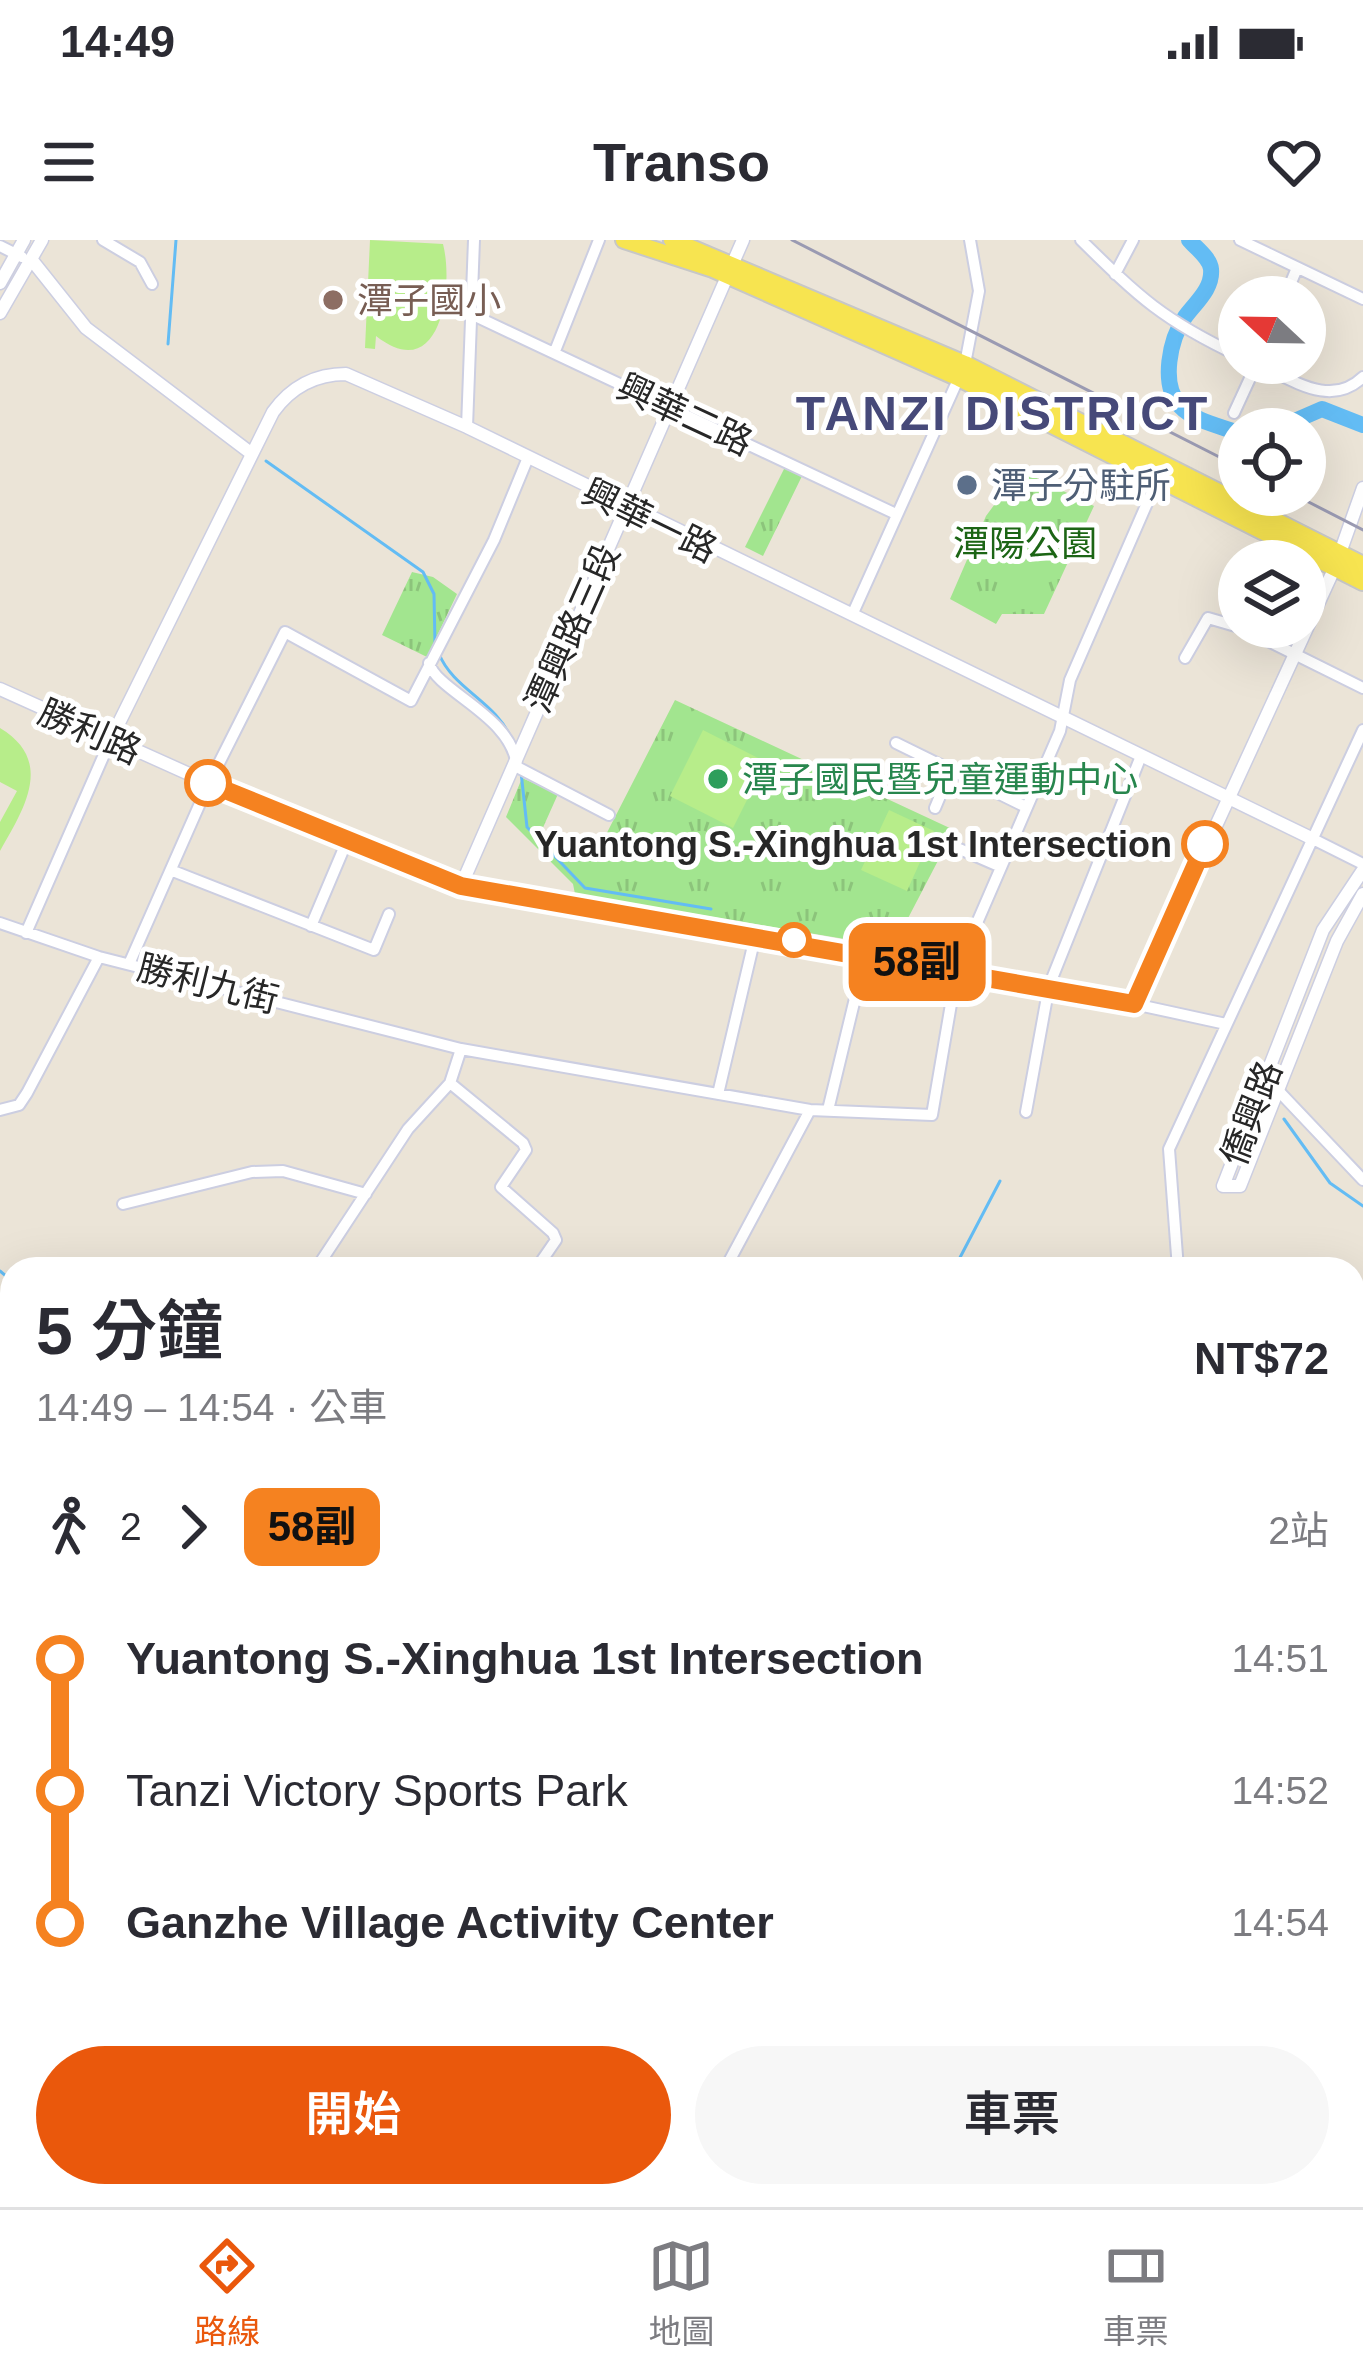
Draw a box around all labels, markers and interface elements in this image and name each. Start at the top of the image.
text: 14:49 [60,16,175,67]
icon: menu [36,129,102,195]
icon: heart [1261,129,1327,195]
text: Transo [593,132,770,192]
north arrow [1218,276,1326,384]
map controls [1218,276,1326,648]
place label: 潭子國小 [357,280,501,321]
marker: 潭子國小 [320,287,346,313]
street label: 興華二路 [611,365,759,463]
district label: TANZI DISTRICT [796,387,1210,440]
button: locate [1218,408,1326,516]
place label: 潭子分駐所 [991,465,1171,506]
street label: 興華一路 [576,470,723,570]
marker: 潭子分駐所 [954,472,980,498]
park label: 潭陽公園 [953,523,1097,564]
street label: 潭興路三段 [517,538,628,719]
button: layers [1218,540,1326,648]
street label: 勝利路 [32,691,147,772]
place label: 潭子國民暨兒童運動中心 [742,759,1138,800]
unlabelled marker [186,761,230,805]
marker: 潭子國民暨兒童運動中心 [705,766,731,792]
marker: Yuantong S.-Xinghua 1st Intersection [1183,822,1227,866]
place label: Yuantong S.-Xinghua 1st Intersection [534,824,1172,865]
line badge: 58副 [848,923,986,1001]
unlabelled marker [778,924,810,956]
text: 58副 [873,938,961,985]
street label: 勝利九街 [133,946,283,1021]
street label: 僑興路 [1213,1055,1290,1171]
text: 5 分鐘 [36,1294,223,1368]
text: NT$72 [1194,1333,1329,1384]
text: 14:49 – 14:54 · 公車 [36,1386,387,1429]
icon: walk [36,1494,102,1560]
icon: forward [160,1494,226,1560]
text: 58副 [268,1503,356,1550]
text: 2 [120,1505,142,1548]
text: 2站 [1268,1509,1329,1552]
text: Yuantong S.-Xinghua 1st Intersection [126,1633,924,1684]
text: 14:51 [1231,1637,1329,1680]
text: Tanzi Victory Sports Park [126,1765,628,1816]
text: 14:52 [1231,1769,1329,1812]
text: Ganzhe Village Activity Center [126,1897,774,1948]
text: 14:54 [1231,1901,1329,1944]
button: 開始 [36,2046,671,2184]
button: 車票 [695,2046,1329,2184]
tab: 路線 [194,2233,260,2353]
tab: 地圖 [648,2233,714,2353]
tab: 車票 [1103,2233,1169,2353]

